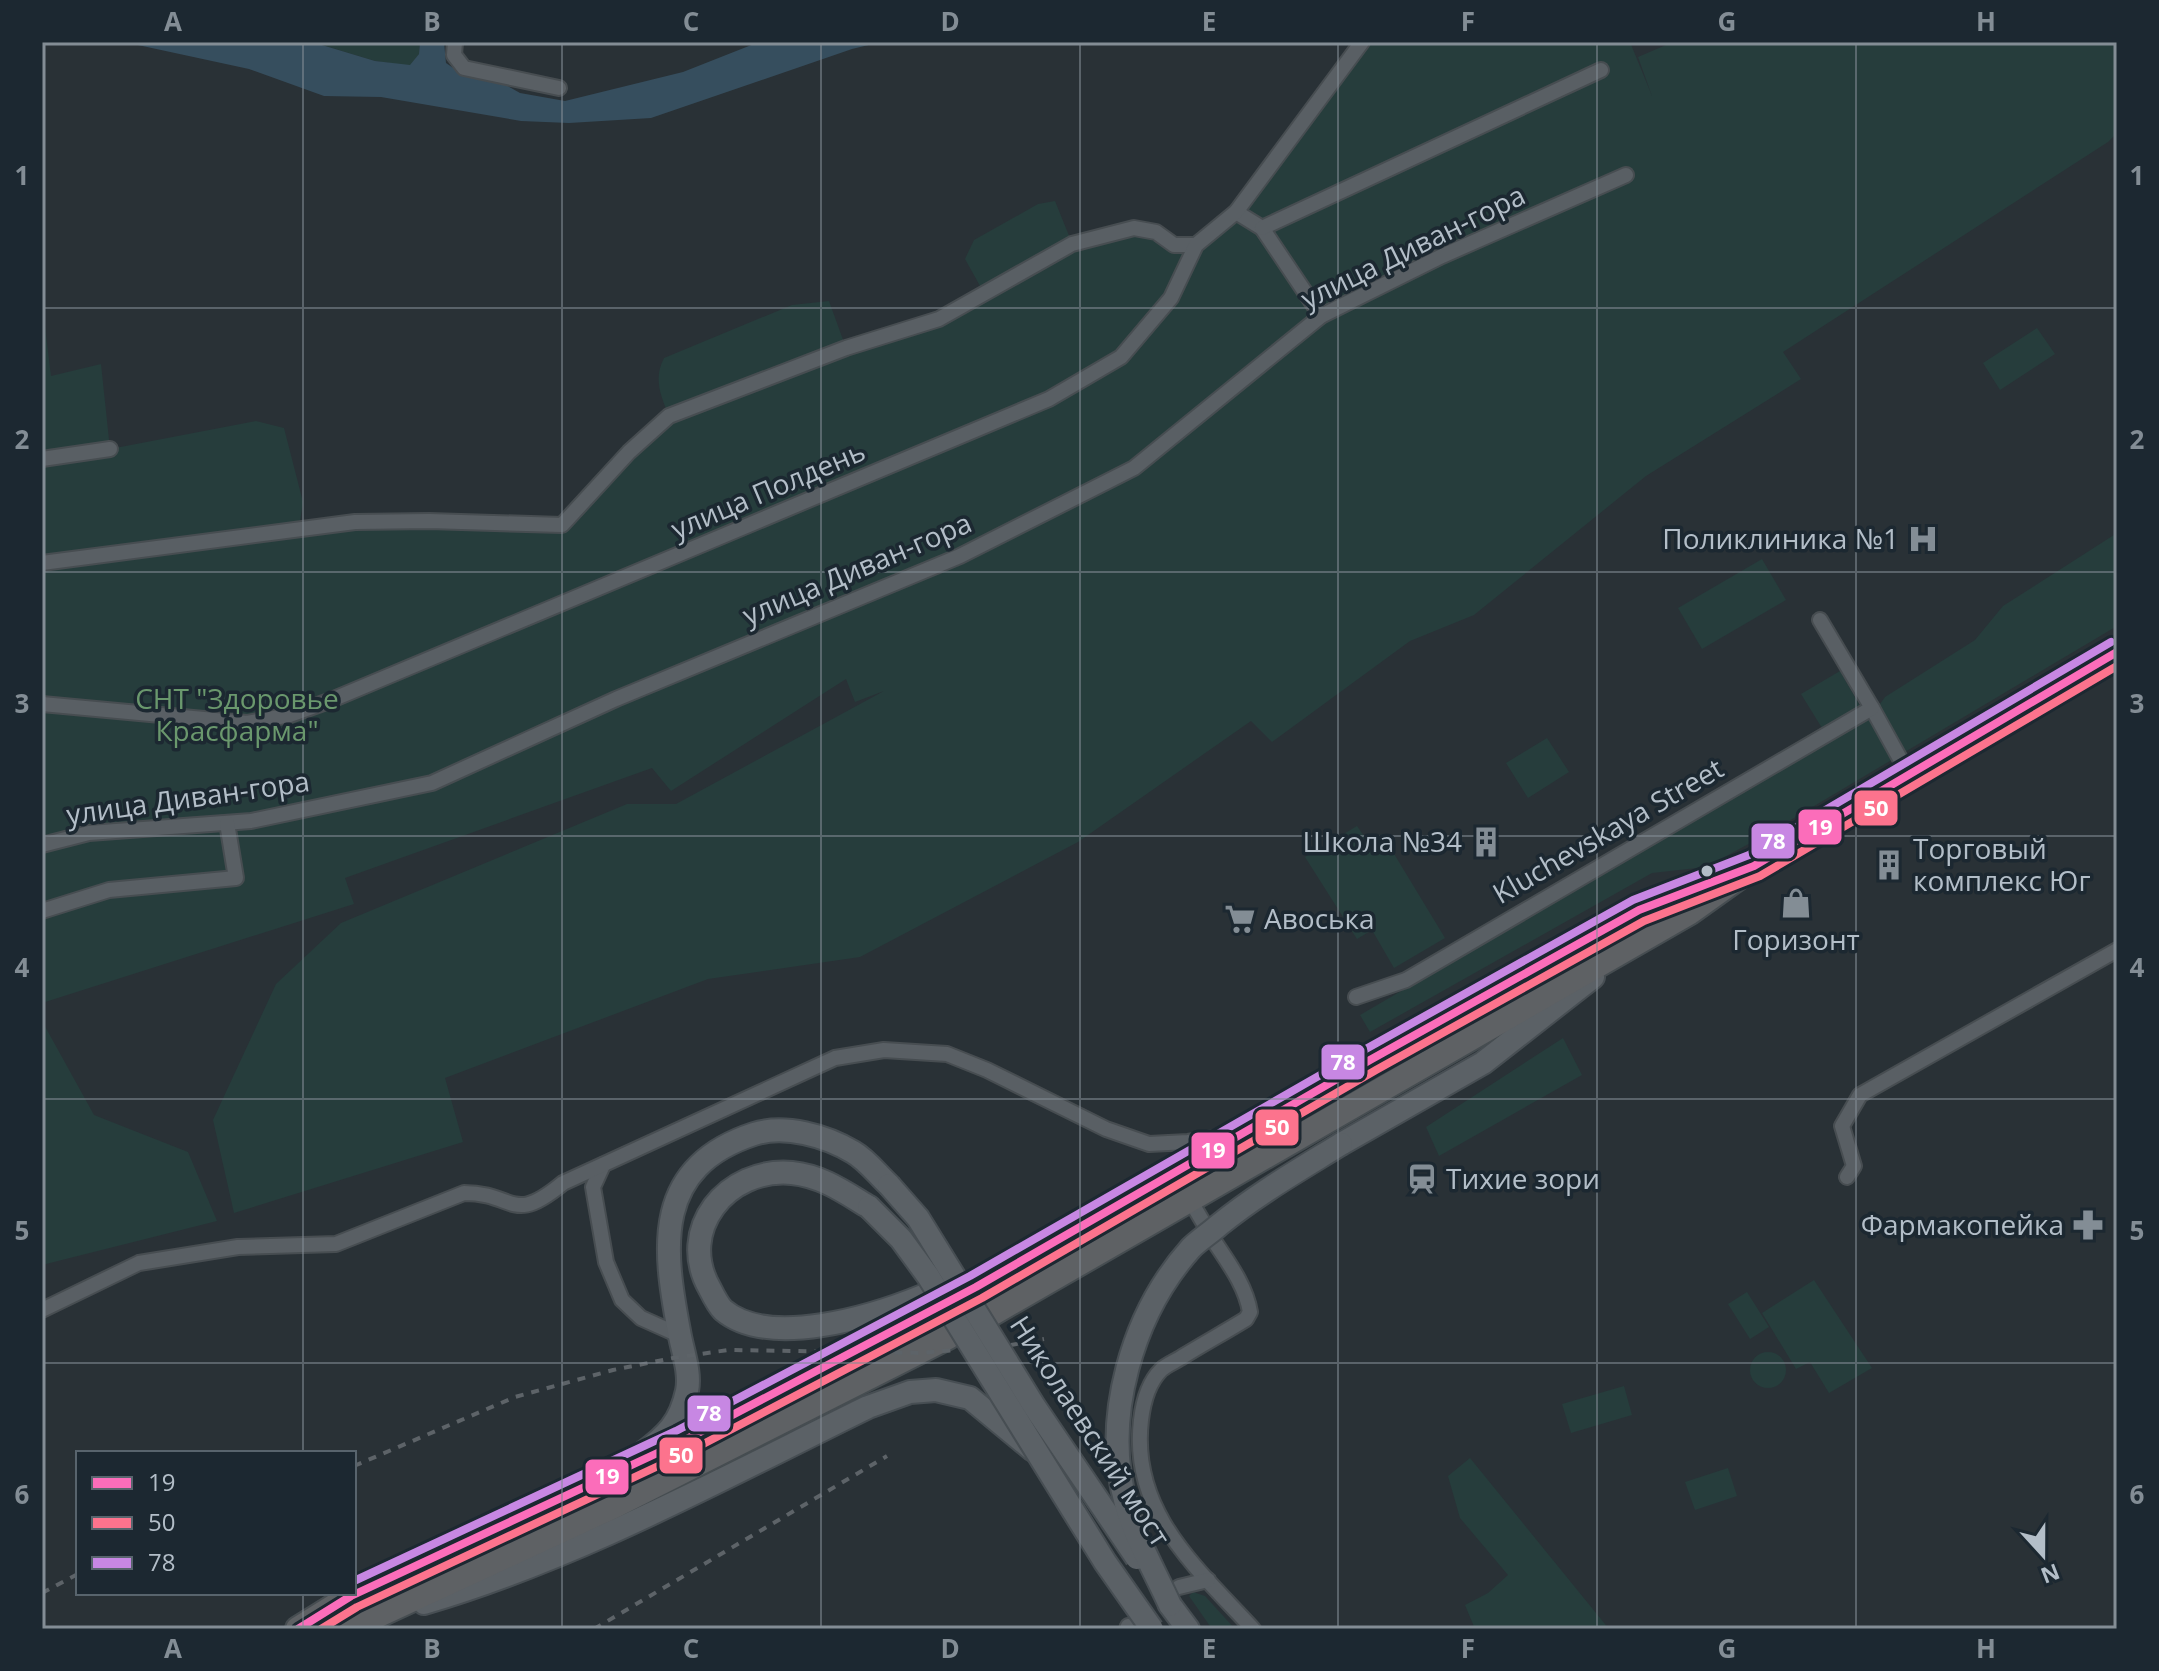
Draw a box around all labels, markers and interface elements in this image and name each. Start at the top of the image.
text: A [164,3,182,39]
text: B [423,3,441,39]
text: C [683,3,699,39]
text: D [940,3,960,39]
text: E [1202,3,1216,39]
text: F [1461,3,1475,39]
text: G [1718,3,1736,39]
text: H [1976,3,1996,39]
text: 1 [15,157,29,193]
text: 1 [2130,157,2144,193]
street label: улица Диван-гора [1294,175,1531,317]
text: 2 [15,421,30,457]
text: 2 [2130,421,2145,457]
street label: улица Полдень [665,431,871,547]
street label: улица Диван-гора [736,503,977,633]
place label: Поликлиника №1 [1662,519,1899,557]
hospital icon: Поликлиника №1 [1906,522,1940,556]
park label: СНТ "Здоровье Красфарма" [135,679,339,749]
text: 3 [15,685,29,721]
text: 3 [2130,685,2144,721]
street label: Kluchevskaya Street [1485,749,1730,912]
street label: улица Диван-гора [64,761,312,833]
line badge: 50 [1853,789,1899,827]
text: 50 [1863,792,1889,822]
line badge: 19 [1797,808,1843,846]
text: 19 [1807,811,1833,841]
place label: Школа №34 [1302,822,1462,860]
line badge: 78 [1750,822,1796,860]
building icon: Школа №34 [1469,825,1503,859]
text: 78 [1760,825,1786,855]
place label: Торговый комплекс Юг [1913,829,2091,899]
building icon: Торговый комплекс Юг [1872,848,1906,882]
unlabelled marker [1699,863,1715,879]
shop icon: Горизонт [1779,886,1813,920]
place label: Авоська [1264,899,1375,937]
supermarket icon: Авоська [1223,902,1257,936]
place label: Горизонт [1732,920,1860,958]
text: 4 [15,949,30,985]
text: 4 [2130,949,2145,985]
line badge: 78 [1320,1043,1366,1081]
text: 78 [1330,1046,1356,1076]
line badge: 50 [1254,1108,1300,1147]
text: 50 [1264,1111,1290,1141]
line badge: 19 [1190,1131,1236,1170]
text: 19 [1200,1134,1226,1164]
place label: Тихие зори [1446,1159,1600,1197]
station icon: Тихие зори [1405,1162,1439,1196]
place label: Фармакопейка [1861,1205,2064,1243]
pharmacy icon: Фармакопейка [2071,1208,2105,1242]
text: 5 [15,1212,29,1248]
text: 5 [2130,1212,2144,1248]
street label: Николаевский мост [1002,1308,1180,1553]
line badge: 78 [686,1394,732,1433]
text: 78 [696,1397,722,1427]
line badge: 50 [658,1436,704,1475]
text: 50 [668,1439,694,1469]
legend [76,1451,356,1595]
line badge: 19 [584,1458,630,1496]
text: 19 [594,1460,620,1490]
text: 19 [148,1465,175,1498]
text: 6 [15,1476,30,1512]
text: 6 [2130,1476,2145,1512]
text: 50 [148,1505,175,1538]
north arrow [2003,1515,2083,1595]
text: 78 [148,1545,175,1578]
text: N [2037,1557,2064,1592]
text: A [164,1630,182,1666]
text: B [423,1630,441,1666]
text: C [683,1630,699,1666]
text: D [940,1630,960,1666]
text: E [1202,1630,1216,1666]
text: F [1461,1630,1475,1666]
text: G [1718,1630,1736,1666]
text: H [1976,1630,1996,1666]

